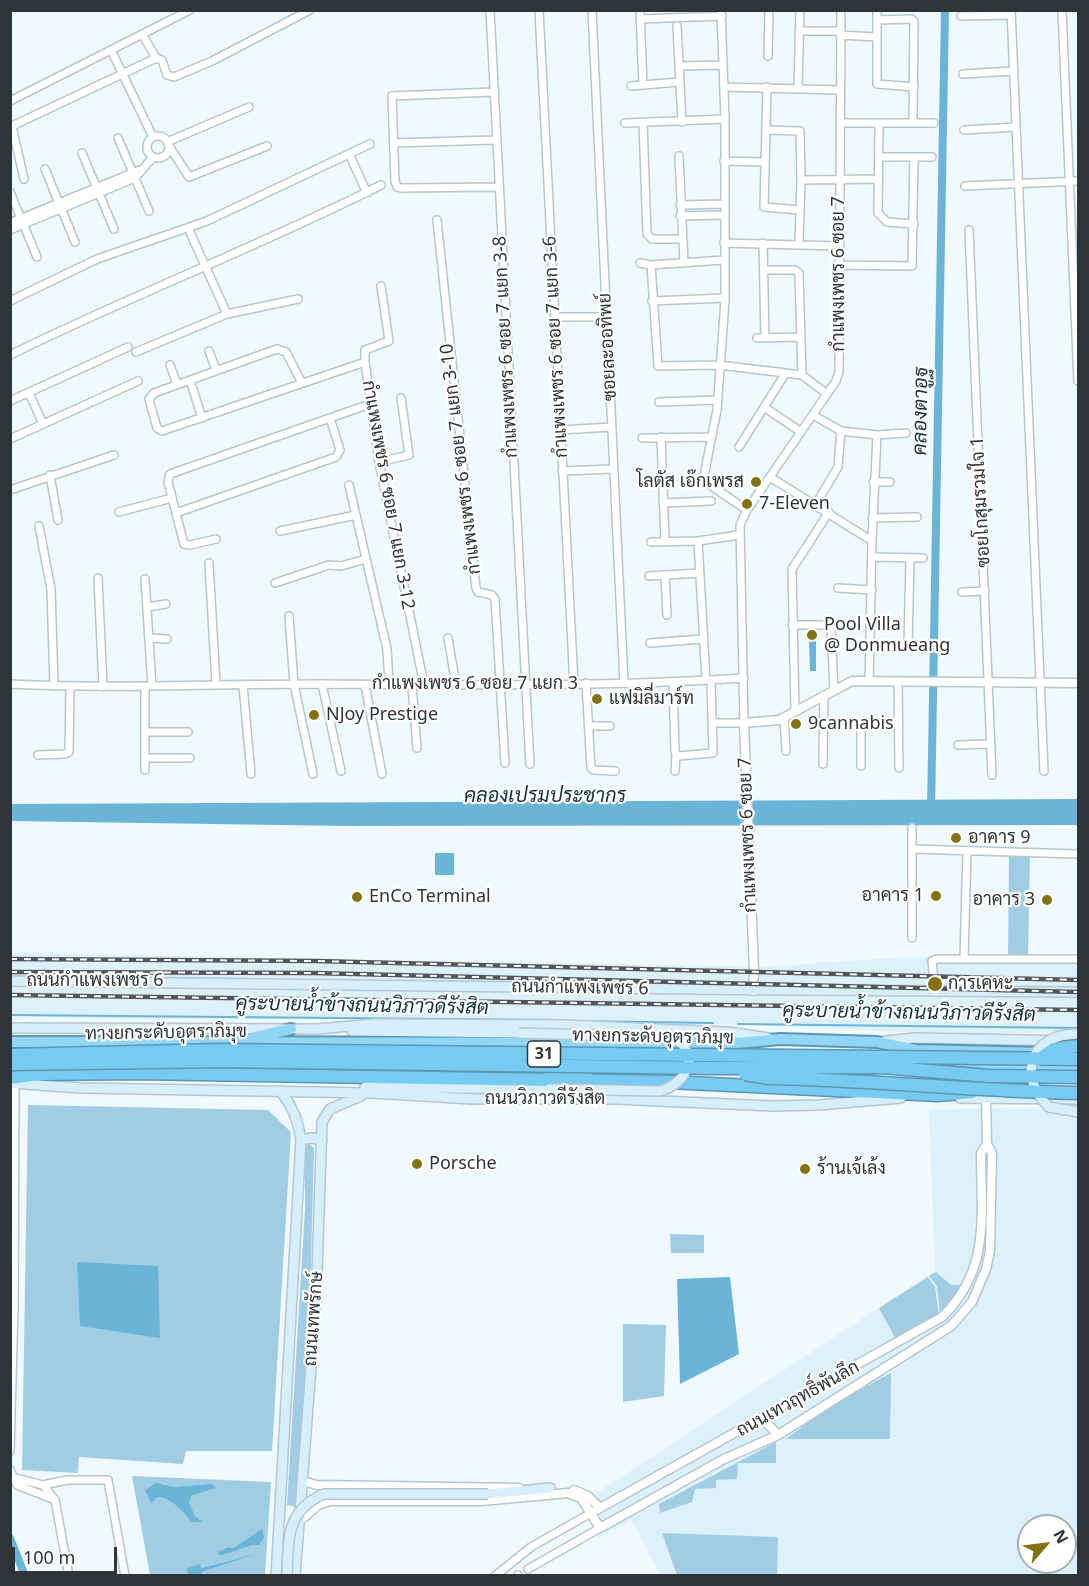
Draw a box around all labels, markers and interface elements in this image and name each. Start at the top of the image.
street label: กำแพงเพชร 6 ซอย 7 [828,196,850,352]
street label: กำแพงเพชร 6 ซอย 7 แยก 3-8 [489,235,523,459]
street label: กำแพงเพชร 6 ซอย 7 แยก 3-6 [539,235,573,459]
street label: ซอยละออทิพย์ [594,292,622,402]
street label: กำแพงเพชร 6 ซอย 7 แยก 3-10 [436,342,486,576]
water label: คลองตาอูฐ [908,366,934,456]
street label: กำแพงเพชร 6 ซอย 7 แยก 3-12 [357,379,419,611]
street label: ซอยโกสุมรวมใจ 1 [967,436,995,568]
place label: โลตัส เอ๊กเพรส [636,471,744,493]
marker: โลตัส เอ๊กเพรส [749,475,763,489]
place label: 7-Eleven [759,493,830,515]
marker: 7-Eleven [740,497,754,511]
place label: Pool Villa @ Donmueang [824,614,950,656]
marker: Pool Villa @ Donmueang [805,628,819,642]
street label: กำแพงเพชร 6 ซอย 7 แยก 3 [372,673,578,695]
place label: แฟมิลี่มาร์ท [609,688,694,710]
marker: แฟมิลี่มาร์ท [590,692,604,706]
place label: NJoy Prestige [326,704,438,726]
marker: NJoy Prestige [307,708,321,722]
place label: 9cannabis [808,713,894,735]
marker: 9cannabis [789,717,803,731]
street label: กำแพงเพชร 6 ซอย 7 [734,757,762,913]
water label: คลองเปรมประชากร [464,784,626,808]
place label: อาคาร 9 [968,827,1031,849]
marker: อาคาร 9 [949,831,963,845]
place label: อาคาร 1 [861,885,924,907]
place label: EnCo Terminal [369,886,491,908]
marker: อาคาร 1 [929,889,943,903]
place label: อาคาร 3 [972,889,1035,911]
marker: EnCo Terminal [350,890,364,904]
marker: อาคาร 3 [1040,893,1054,907]
street label: ถนนกำแพงเพชร 6 [26,970,164,992]
place label: การเคหะ [948,973,1013,995]
marker: การเคหะ [926,975,944,993]
street label: ถนนกำแพงเพชร 6 [511,976,649,1000]
water label: คูระบายน้ำข้างถนนวิภาวดีรังสิต [235,992,489,1020]
water label: คูระบายน้ำข้างถนนวิภาวดีรังสิต [782,999,1036,1027]
street label: ทางยกระดับอุตราภิมุข [85,1021,247,1045]
street label: ทางยกระดับอุตราภิมุข [572,1025,734,1049]
road number: 31 [528,1041,560,1067]
street label: ถนนวิภาวดีรังสิต [485,1088,605,1110]
place label: Porsche [429,1153,497,1175]
marker: Porsche [410,1157,424,1171]
place label: ร้านเจ้เล้ง [817,1158,886,1180]
marker: ร้านเจ้เล้ง [798,1162,812,1176]
street label: ถนนเทพรักษ์ [300,1271,328,1367]
street label: ถนนเทวฤทธิ์พันลึก [733,1356,863,1442]
north arrow [1017,1514,1077,1574]
text: N [1048,1526,1074,1547]
scale bar [15,1535,120,1573]
text: 100 m [23,1545,75,1569]

